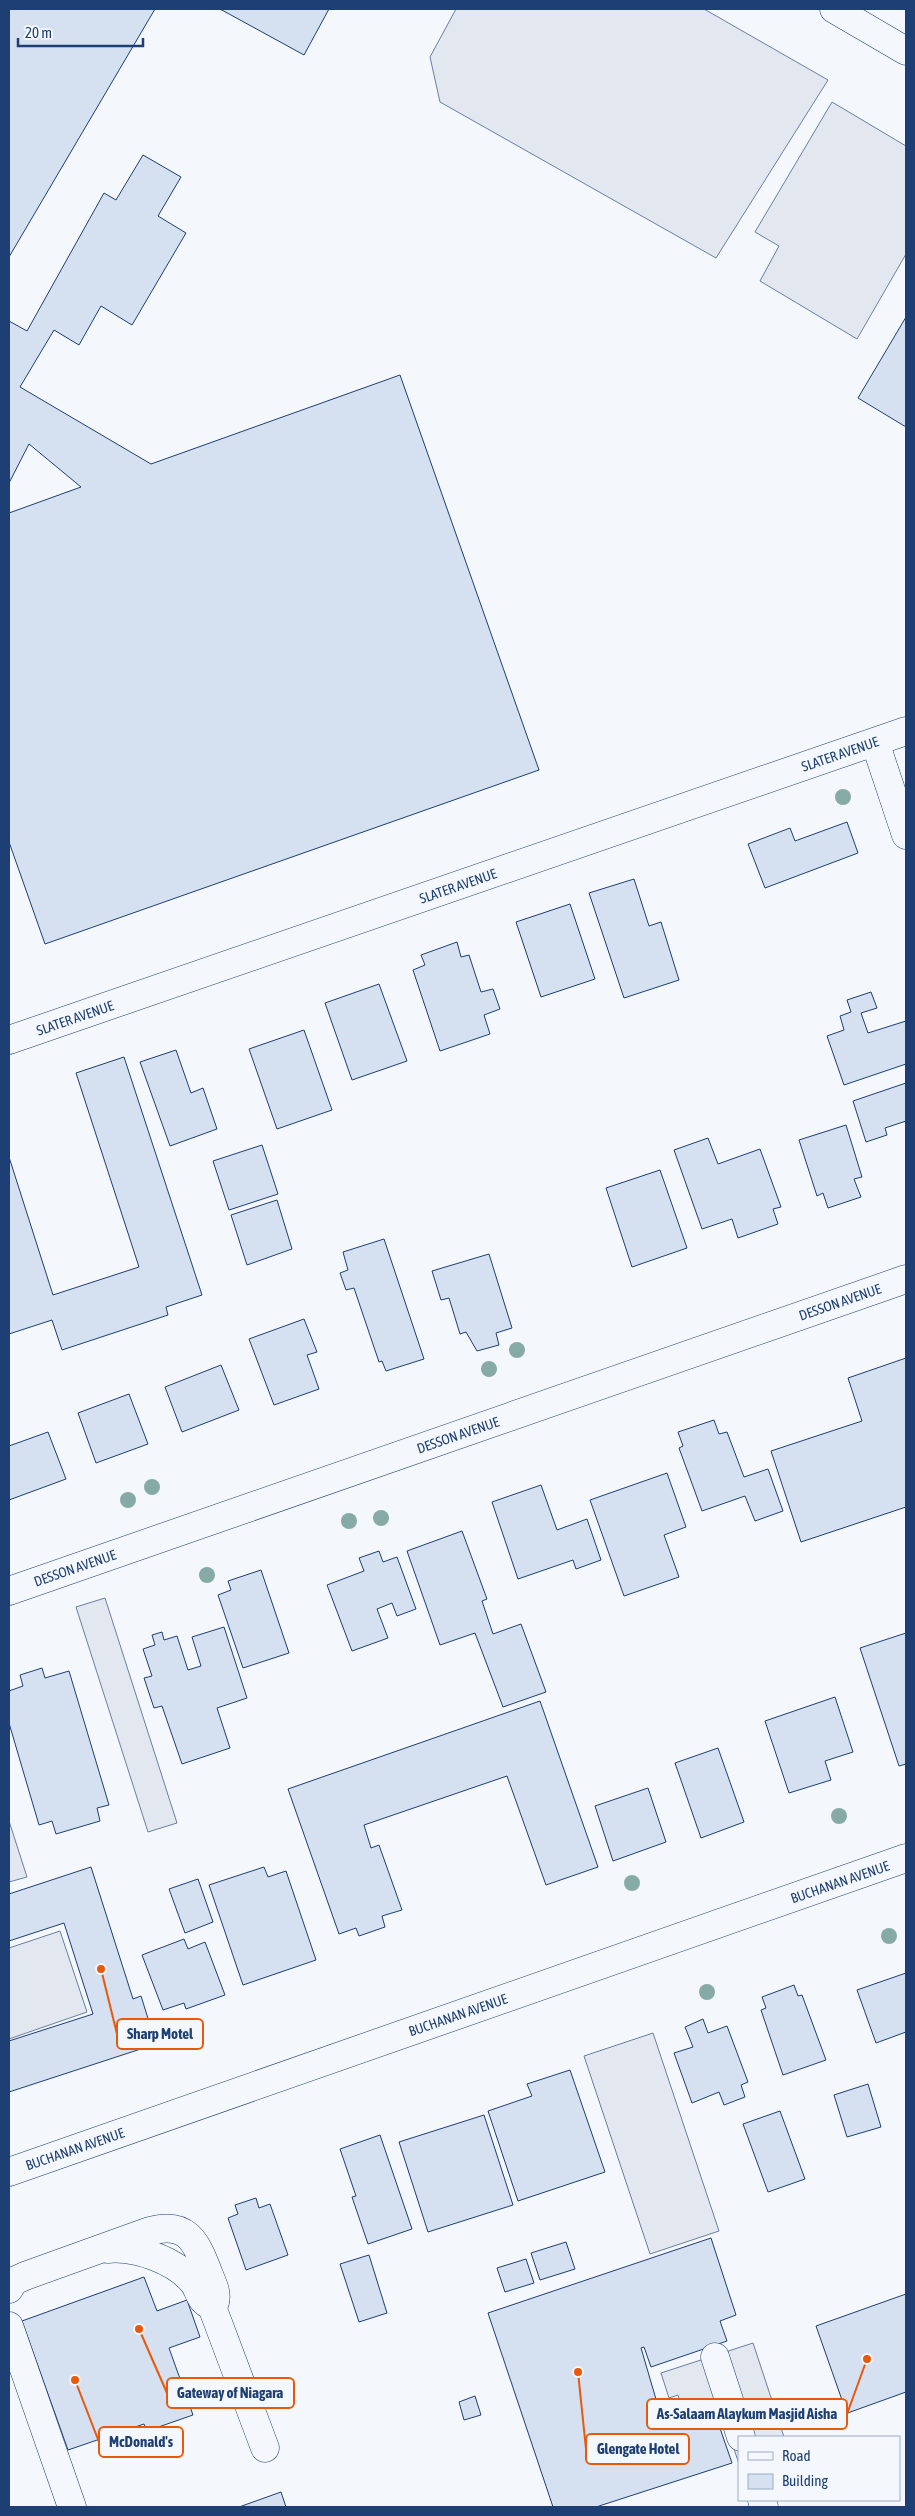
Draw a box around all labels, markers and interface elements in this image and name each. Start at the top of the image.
scale bar [18,15,142,47]
text: 20 m [25,24,52,41]
street label: SLATER AVENUE [799,733,881,775]
street label: SLATER AVENUE [417,865,499,907]
street label: SLATER AVENUE [34,997,116,1039]
street label: DESSON AVENUE [797,1280,883,1324]
street label: DESSON AVENUE [415,1413,501,1457]
street label: DESSON AVENUE [32,1546,118,1590]
street label: BUCHANAN AVENUE [789,1858,892,1906]
street label: BUCHANAN AVENUE [407,1991,510,2039]
callout: Sharp Motel [117,2019,203,2049]
text: Sharp Motel [127,2025,194,2042]
street label: BUCHANAN AVENUE [24,2125,127,2173]
callout: Gateway of Niagara [167,2378,294,2408]
text: Gateway of Niagara [177,2384,283,2401]
callout: As-Salaam Alaykum Masjid Aisha [647,2399,847,2429]
text: As-Salaam Alaykum Masjid Aisha [656,2405,837,2422]
callout: McDonald's [99,2427,183,2457]
text: McDonald's [109,2433,174,2450]
callout: Glengate Hotel [586,2434,689,2464]
legend [738,2436,900,2501]
text: Glengate Hotel [597,2440,680,2457]
text: Road [782,2447,811,2464]
text: Building [782,2472,828,2489]

